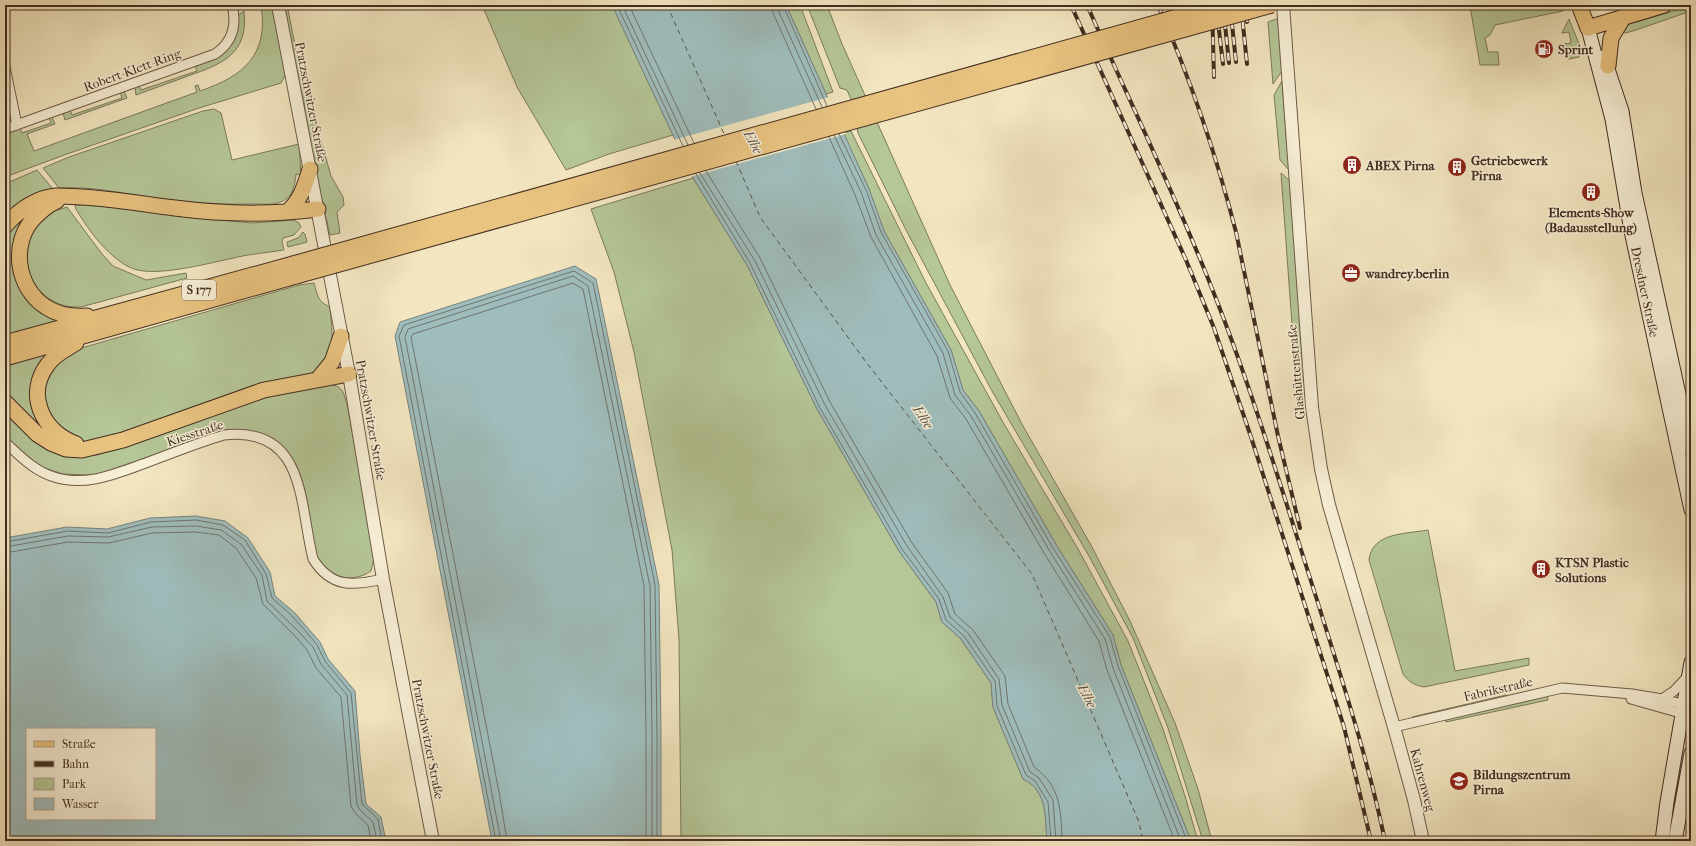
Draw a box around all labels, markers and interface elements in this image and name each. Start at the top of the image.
fuel station icon: Sprint [1533,38,1555,60]
street label: Pratzschwitzer Straße [292,41,330,164]
place label: Sprint [1558,42,1594,58]
street label: Robert-Klett-Ring [81,45,184,95]
water label: Elbe [739,126,767,157]
place label: Getriebewerk Pirna [1471,153,1549,183]
building icon: ABEX Pirna [1341,154,1363,176]
building icon: Getriebewerk Pirna [1446,156,1468,178]
place label: ABEX Pirna [1365,158,1435,173]
building icon: Elements-Show (Badausstellung) [1580,181,1602,203]
place label: Elements-Show (Badausstellung) [1545,205,1637,236]
street label: Dresdner Straße [1628,245,1662,339]
office icon: wandrey.berlin [1340,262,1362,284]
place label: wandrey.berlin [1364,266,1450,282]
road number: S 177 [182,280,216,300]
street label: Glashüttenstraße [1284,323,1308,420]
street label: Pratzschwitzer Straße [353,358,389,482]
water label: Elbe [909,401,937,432]
street label: Kiesstraße [165,417,226,449]
place label: KTSN Plastic Solutions [1555,555,1629,585]
building icon: KTSN Plastic Solutions [1530,558,1552,580]
street label: Fabrikstraße [1462,674,1534,704]
street label: Pratzschwitzer Straße [409,678,447,801]
water label: Elbe [1073,680,1100,711]
legend [26,728,156,820]
text: Straße [62,737,96,751]
street label: Kahrenweg [1407,747,1439,814]
text: Bahn [62,757,89,771]
place label: Bildungszentrum Pirna [1473,767,1571,797]
school or university icon: Bildungszentrum Pirna [1448,770,1470,792]
text: Park [62,777,87,791]
text: Wasser [61,797,99,811]

